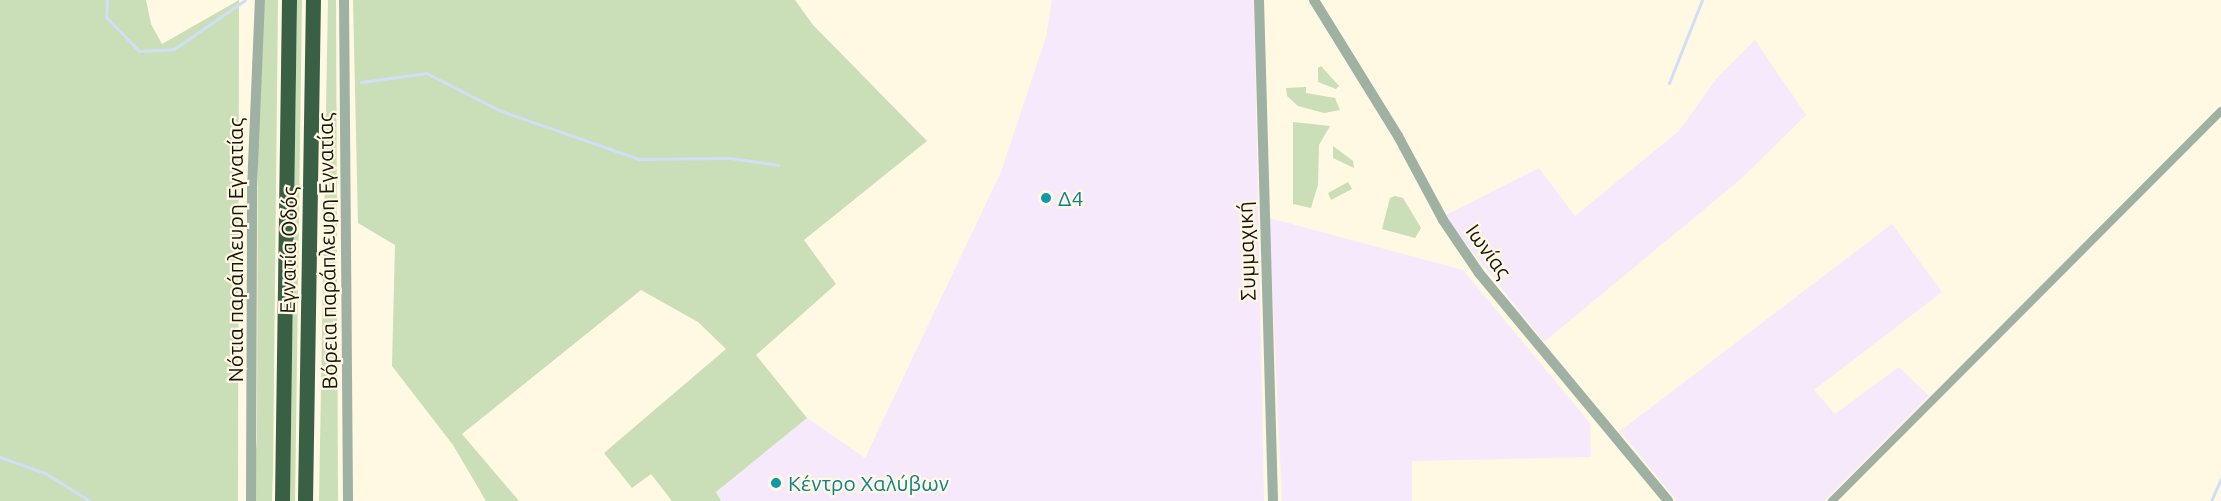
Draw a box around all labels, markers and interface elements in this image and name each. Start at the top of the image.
street label: Βόρεια παράπλευρη Εγνατίας [312,112,342,390]
street label: Νότια παράπλευρη Εγνατίας [222,118,248,382]
place label: Δ4 [1058,185,1083,211]
street label: Εγνατία Οδός [274,186,302,314]
marker: Δ4 [1039,191,1053,205]
street label: Συμμαχική [1232,201,1260,301]
street label: Ιωνίας [1461,219,1517,283]
place label: Κέντρο Χαλύβων [788,470,949,496]
marker: Κέντρο Χαλύβων [769,476,783,490]

